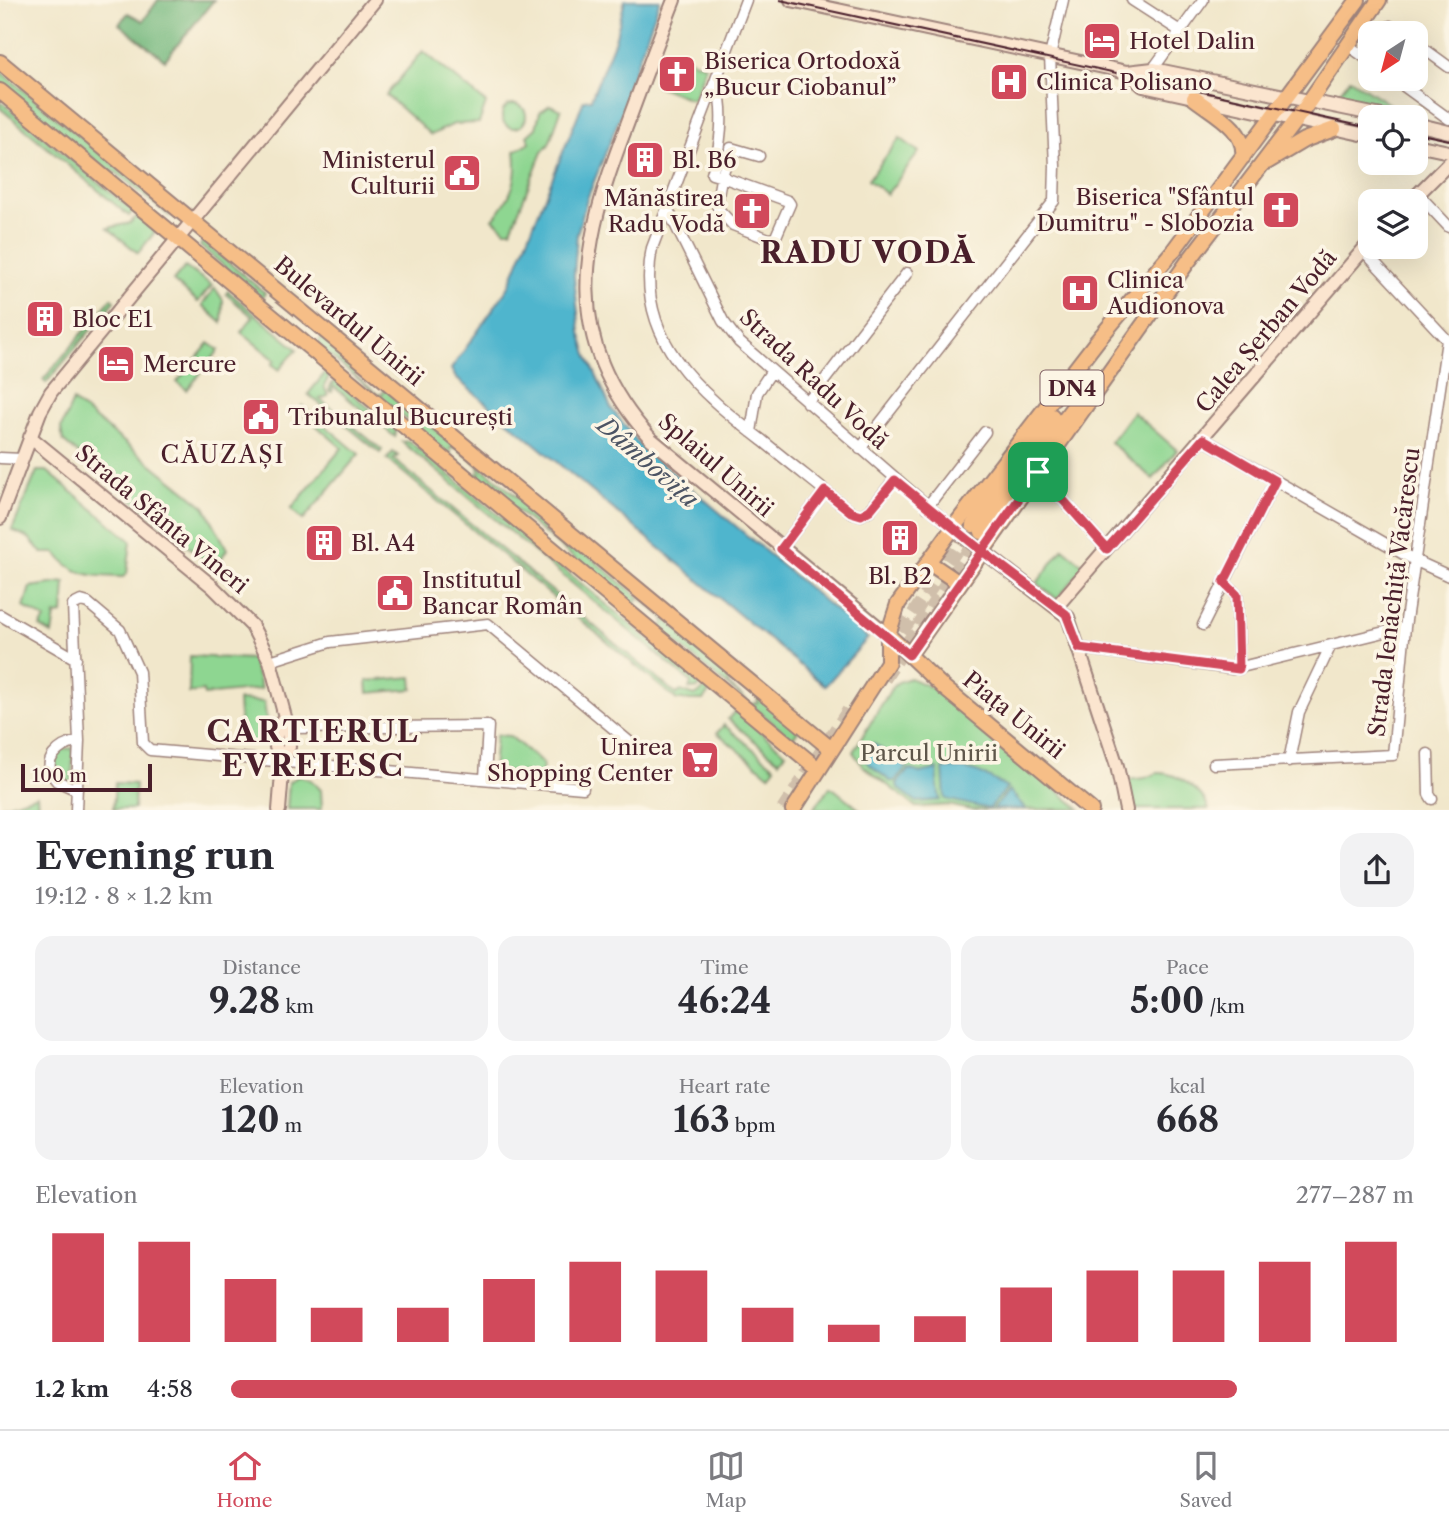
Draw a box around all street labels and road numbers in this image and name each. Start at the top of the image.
street label: Calea Șerban Vodă [1190,243,1343,418]
street label: Bulevardul Unirii [269,250,429,392]
street label: Strada Radu Vodă [734,303,895,456]
road number: DN4 [1040,370,1104,406]
street label: Splaiul Unirii [653,407,779,523]
street label: Strada Sfânta Vineri [70,439,254,599]
street label: Strada Ienăchiță Văcărescu [1362,446,1426,738]
street label: Piața Unirii [958,666,1070,764]

